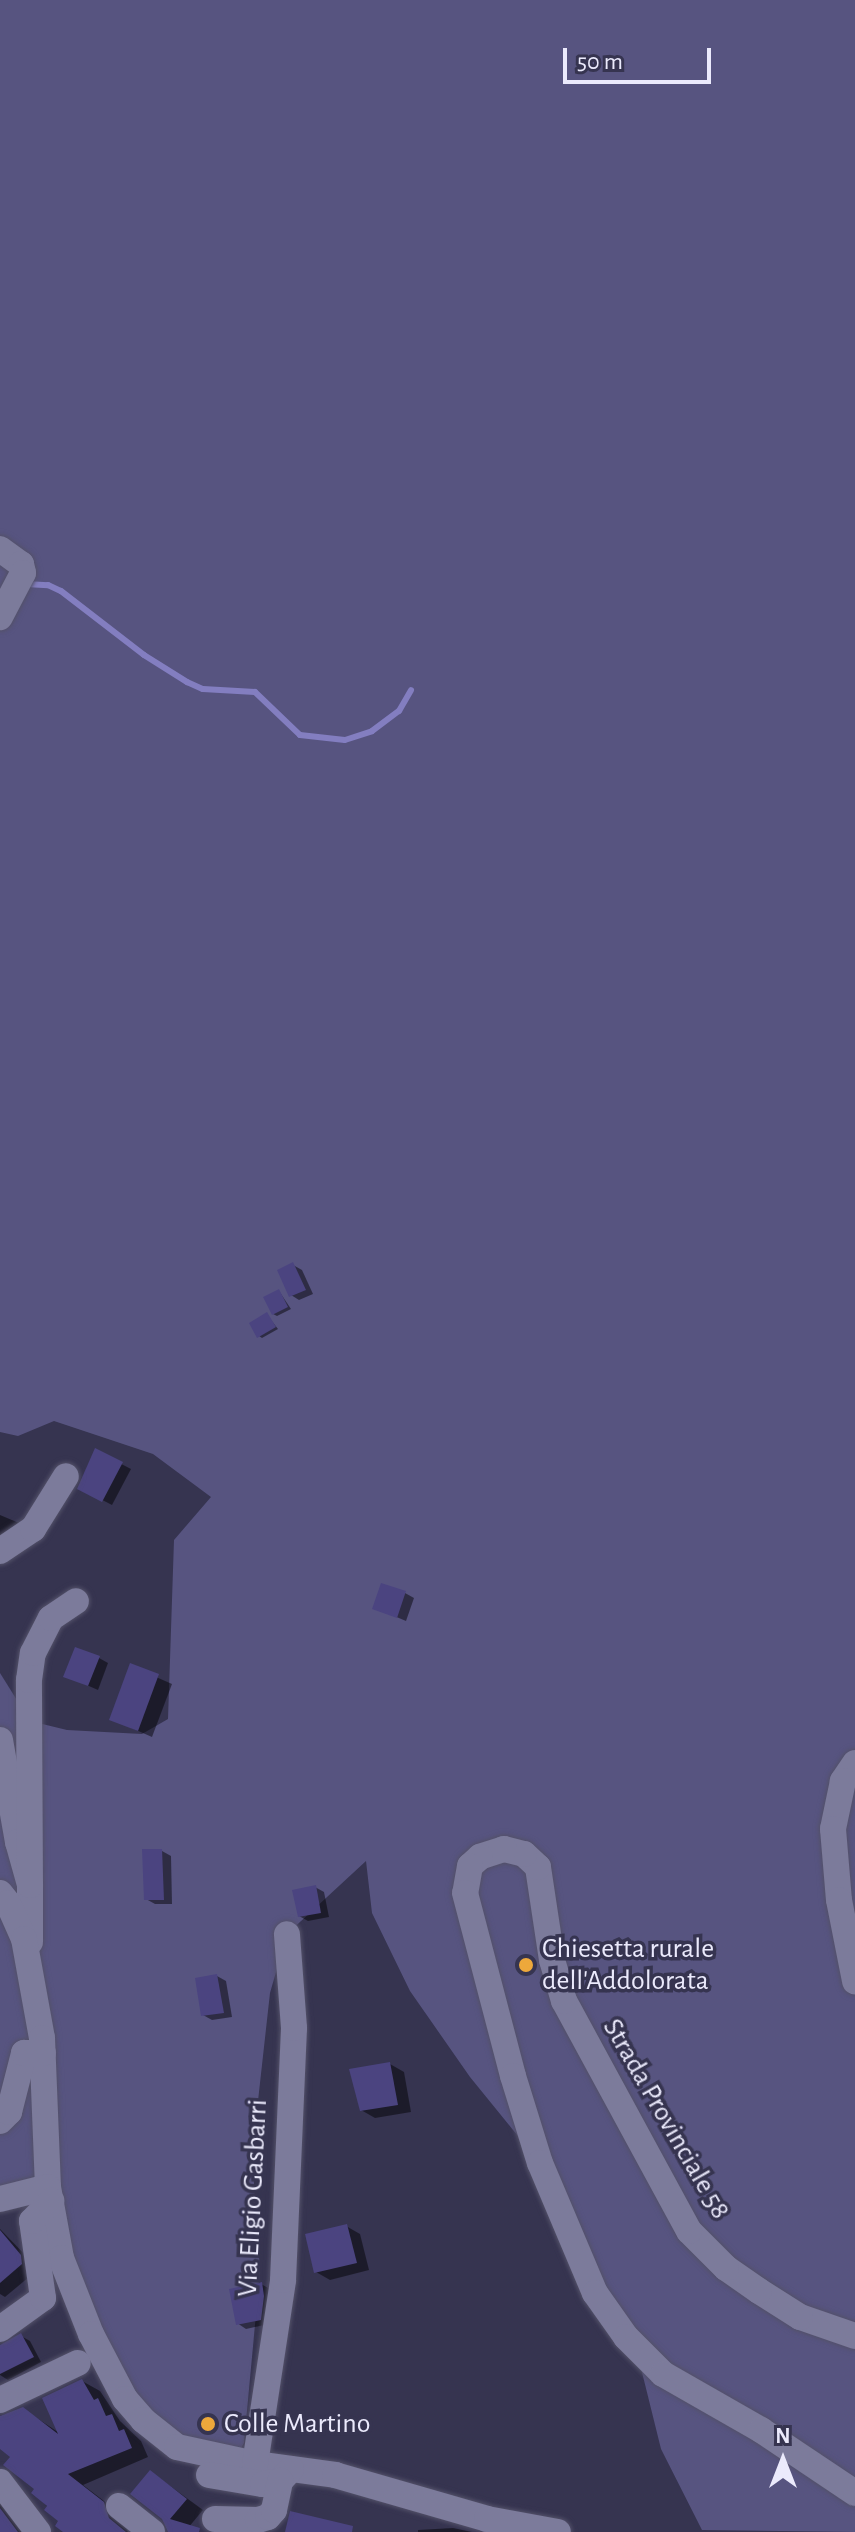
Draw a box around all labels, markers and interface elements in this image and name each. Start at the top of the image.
scale bar [567,32,715,82]
text: 50 m [577,50,623,74]
place label: Chiesetta rurale dell'Addolorata [542,1932,714,1998]
marker: Chiesetta rurale dell'Addolorata [517,1956,535,1974]
street label: Strada Provinciale 58 [595,2013,737,2225]
street label: Via Eligio Gasbarri [231,2098,275,2298]
place label: Colle Martino [224,2407,371,2441]
marker: Colle Martino [199,2415,217,2433]
north arrow [743,2420,823,2500]
text: N [775,2425,791,2447]

